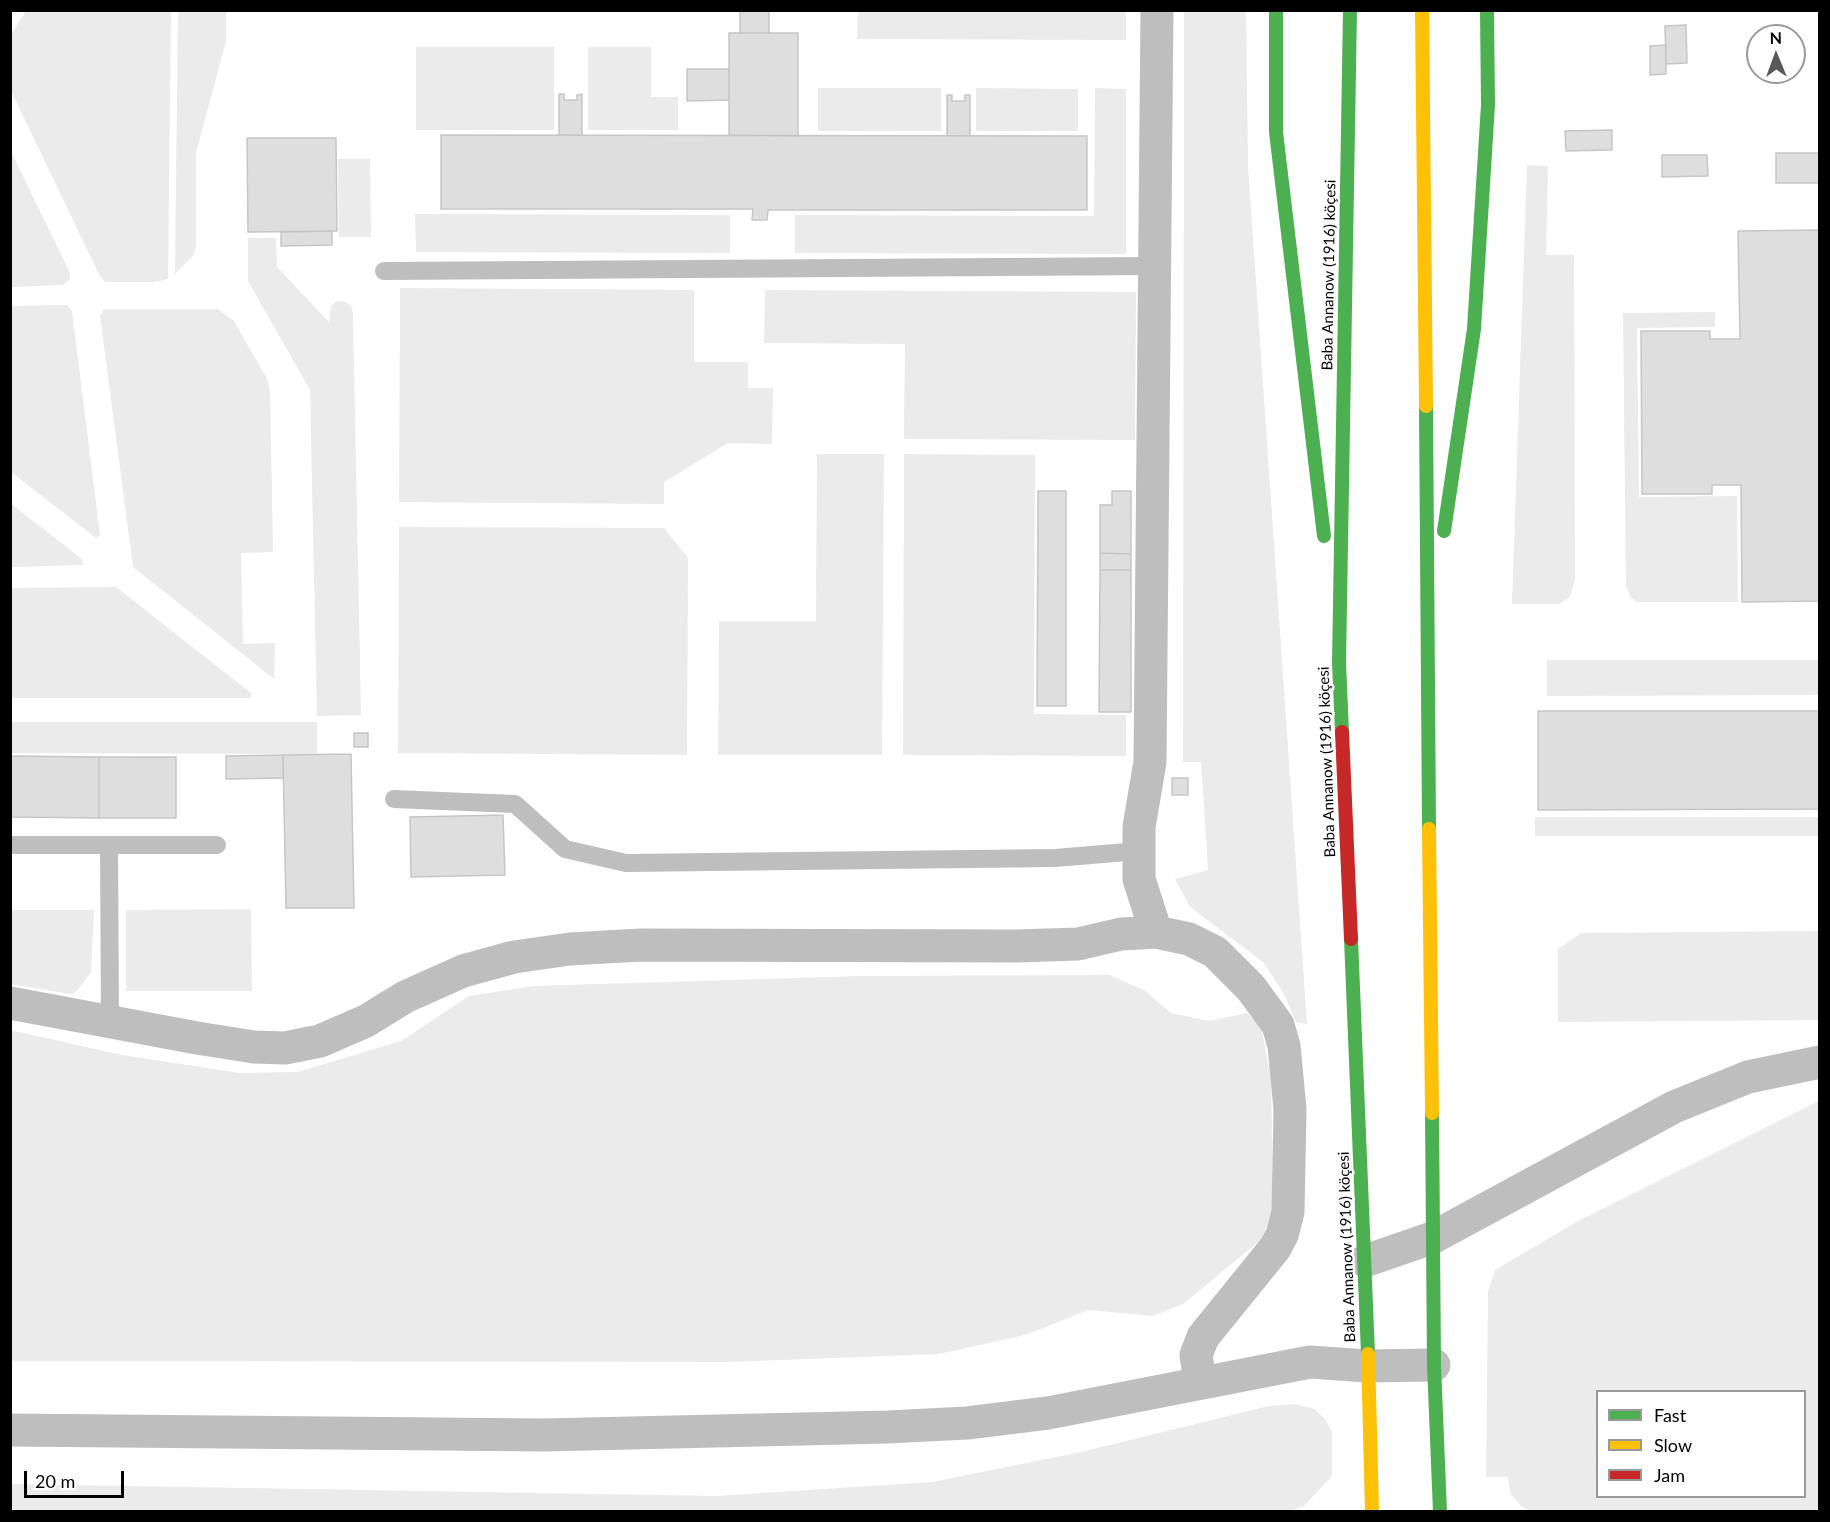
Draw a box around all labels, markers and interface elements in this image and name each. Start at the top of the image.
north arrow [1746,24,1806,84]
text: N [1769,28,1782,47]
street label: Baba Annanow (1916) köçesi [1318,179,1340,371]
street label: Baba Annanow (1916) köçesi [1315,666,1339,858]
street label: Baba Annanow (1916) köçesi [1335,1151,1359,1343]
legend [1596,1390,1806,1498]
text: Fast [1654,1404,1686,1426]
text: Slow [1654,1434,1692,1456]
scale bar [27,1459,128,1497]
text: Jam [1654,1464,1685,1486]
text: 20 m [35,1470,75,1492]

